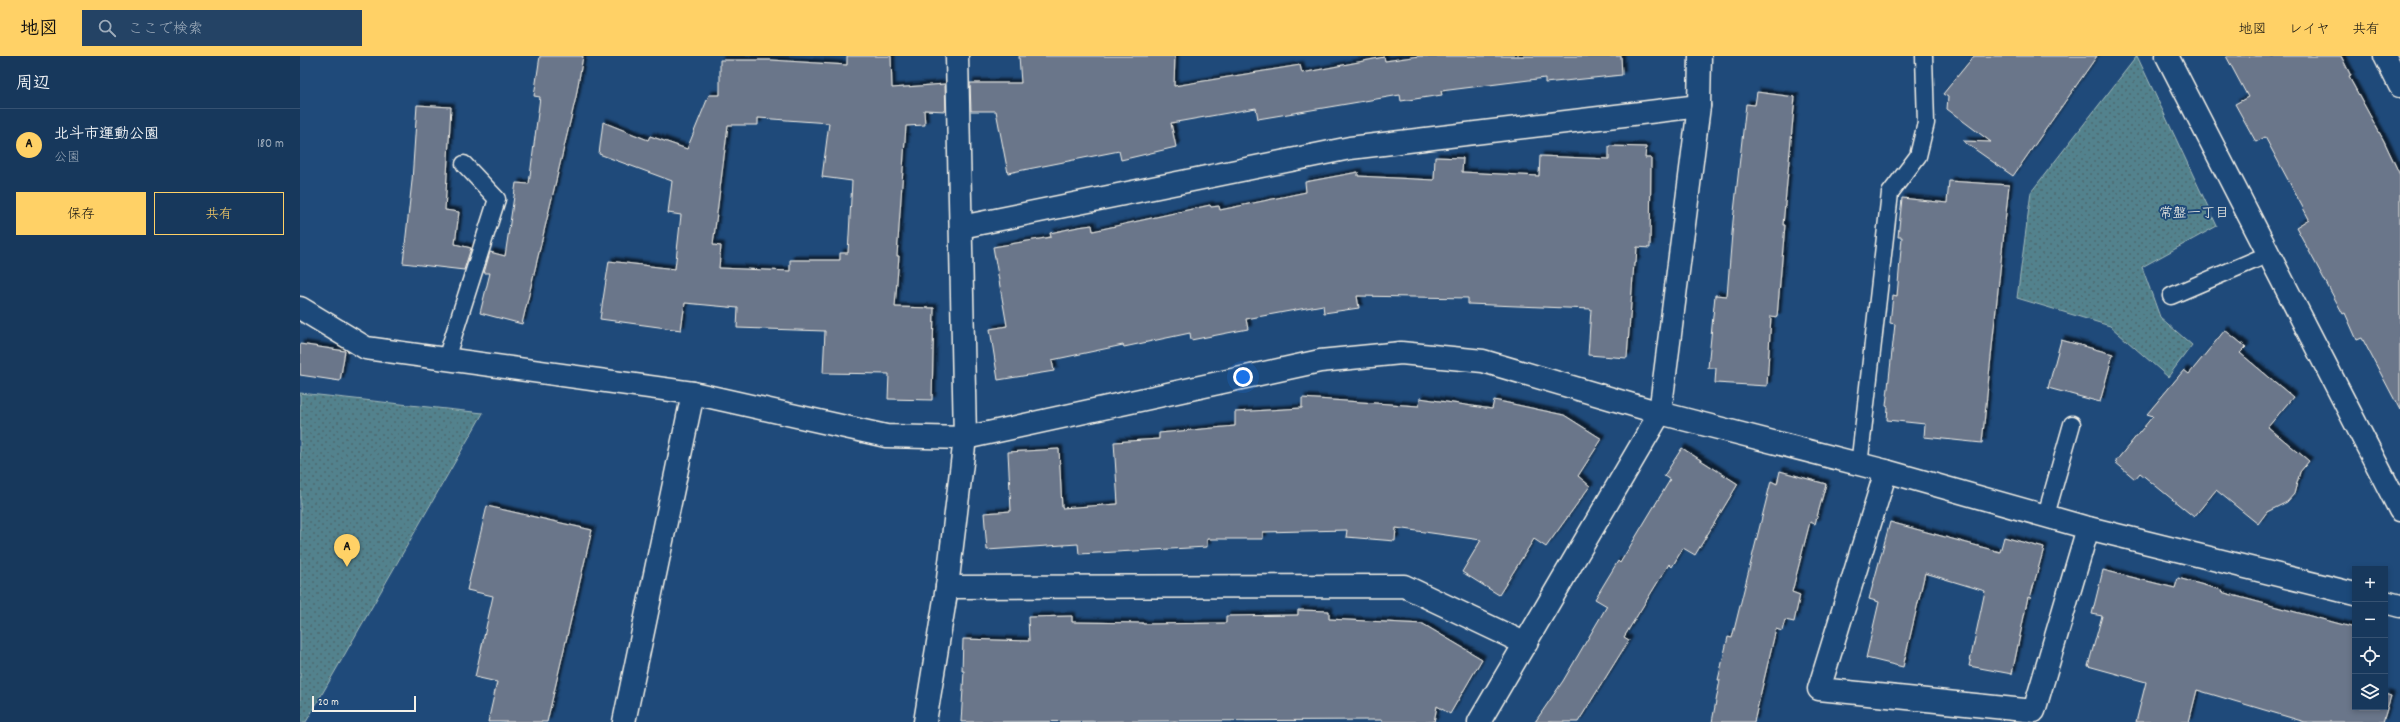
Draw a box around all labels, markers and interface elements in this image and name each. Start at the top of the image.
search box [82,10,362,46]
text: 地図 [20,17,58,44]
icon: search [96,17,118,39]
text: ここで検索 [128,19,203,41]
text: 地図 [2239,20,2267,40]
text: レイヤ [2289,20,2330,40]
text: 共有 [2352,20,2380,40]
text: 周辺 [16,73,50,97]
text: 北斗市運動公園 [54,124,159,146]
text: A [25,135,33,154]
text: 180 m [257,135,284,154]
text: 公園 [54,149,80,168]
button: 保存 [16,192,146,235]
button: 共有 [154,192,284,235]
district label: 常盤一丁目 [2159,204,2229,224]
your location [1233,367,1253,387]
pin: A [334,534,360,567]
map controls [2352,566,2388,710]
button: + [2352,566,2388,602]
button: − [2352,602,2388,638]
button: locate [2352,638,2388,674]
button: layers [2352,674,2388,710]
scale bar [312,694,416,713]
text: 20 m [318,695,339,711]

